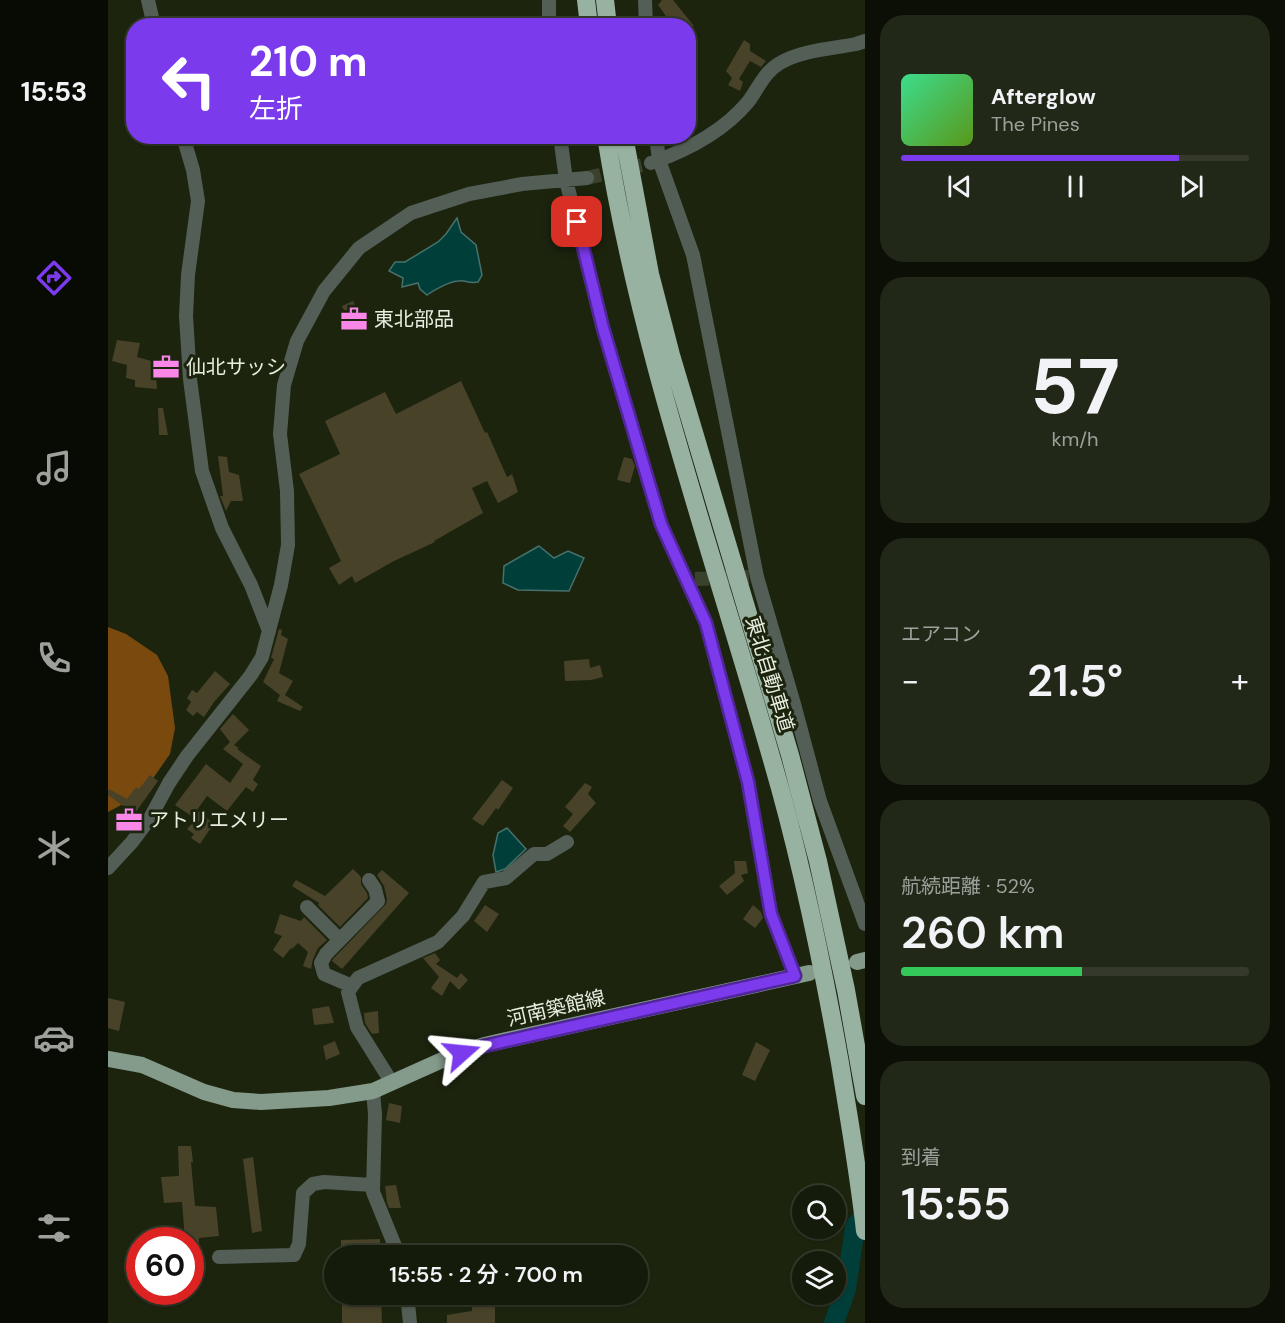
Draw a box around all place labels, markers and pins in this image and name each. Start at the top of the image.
pin [551,196,602,247]
office icon: 東北部品 [339,304,369,334]
place label: 東北部品 [374,306,454,332]
office icon: 仙北サッシ [151,352,181,382]
place label: 仙北サッシ [186,354,286,380]
office icon: アトリエメリー [114,805,144,835]
place label: アトリエメリー [149,807,289,833]

